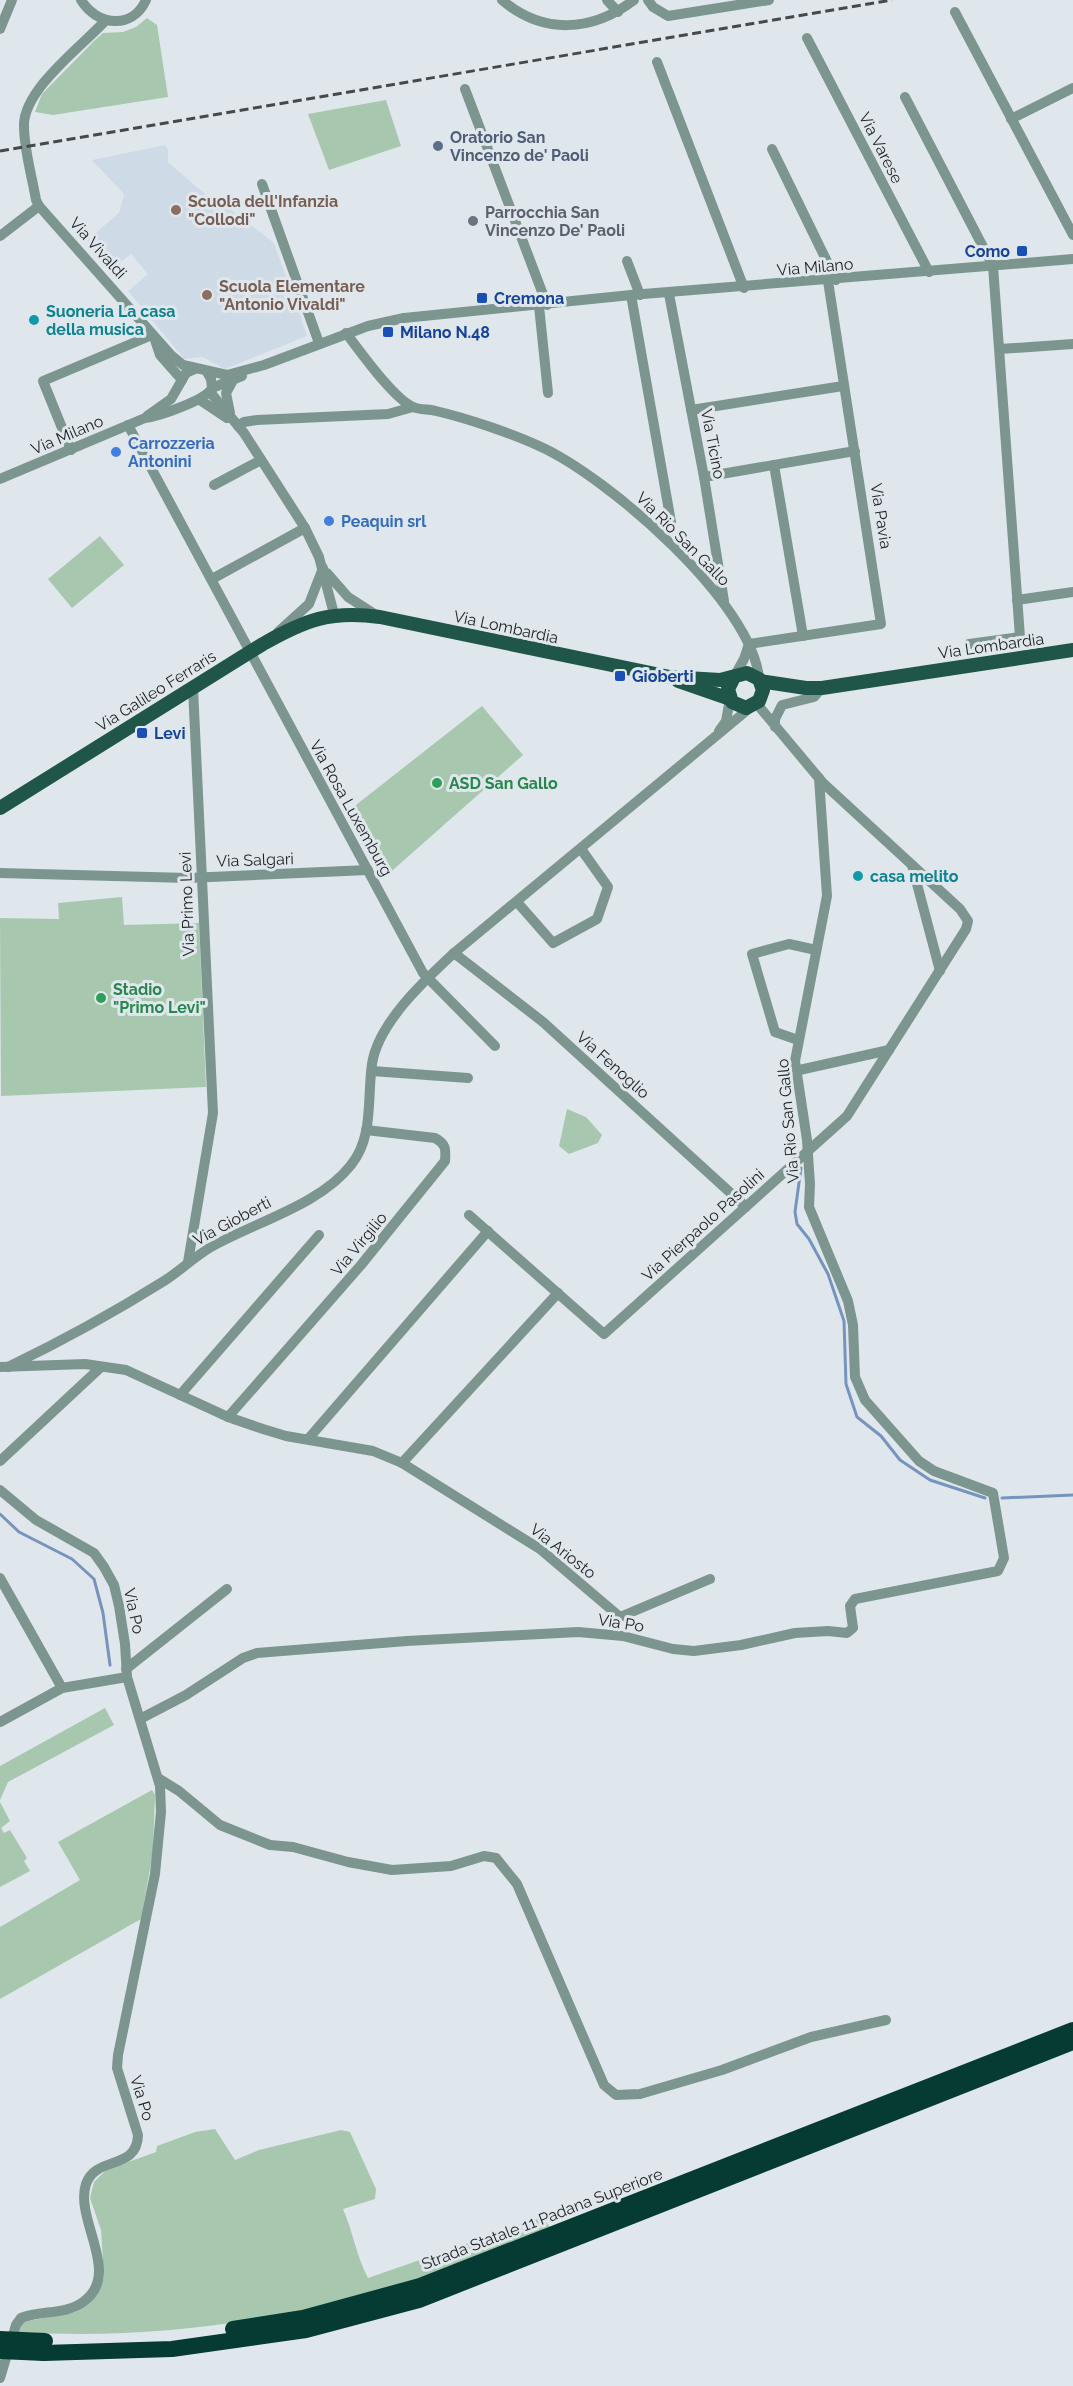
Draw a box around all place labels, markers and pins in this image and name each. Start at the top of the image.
place label: Oratorio San Vincenzo de' Paoli [450,128,589,165]
marker: Oratorio San Vincenzo de' Paoli [431,139,445,153]
place label: Scuola dell'Infanzia "Collodi" [188,192,338,229]
marker: Scuola dell'Infanzia "Collodi" [169,203,183,217]
place label: Parrocchia San Vincenzo De' Paoli [485,203,625,240]
marker: Parrocchia San Vincenzo De' Paoli [466,214,480,228]
place label: Como [965,242,1010,261]
marker: Como [1015,244,1029,258]
place label: Scuola Elementare "Antonio Vivaldi" [219,277,365,314]
marker: Scuola Elementare "Antonio Vivaldi" [200,288,214,302]
place label: Cremona [494,289,564,308]
marker: Cremona [475,291,489,305]
place label: Suoneria La casa della musica [46,302,176,339]
marker: Suoneria La casa della musica [27,313,41,327]
place label: Milano N.48 [400,323,490,342]
marker: Milano N.48 [381,325,395,339]
place label: Carrozzeria Antonini [128,434,215,471]
marker: Carrozzeria Antonini [109,445,123,459]
place label: Peaquin srl [341,512,427,531]
marker: Peaquin srl [322,514,336,528]
place label: Gioberti [632,667,694,686]
marker: Gioberti [613,669,627,683]
place label: Levi [154,724,186,743]
marker: Levi [135,726,149,740]
place label: ASD San Gallo [449,774,558,793]
marker: ASD San Gallo [430,776,444,790]
place label: casa melito [870,867,959,886]
marker: casa melito [851,869,865,883]
place label: Stadio "Primo Levi" [113,980,206,1017]
marker: Stadio "Primo Levi" [94,991,108,1005]

